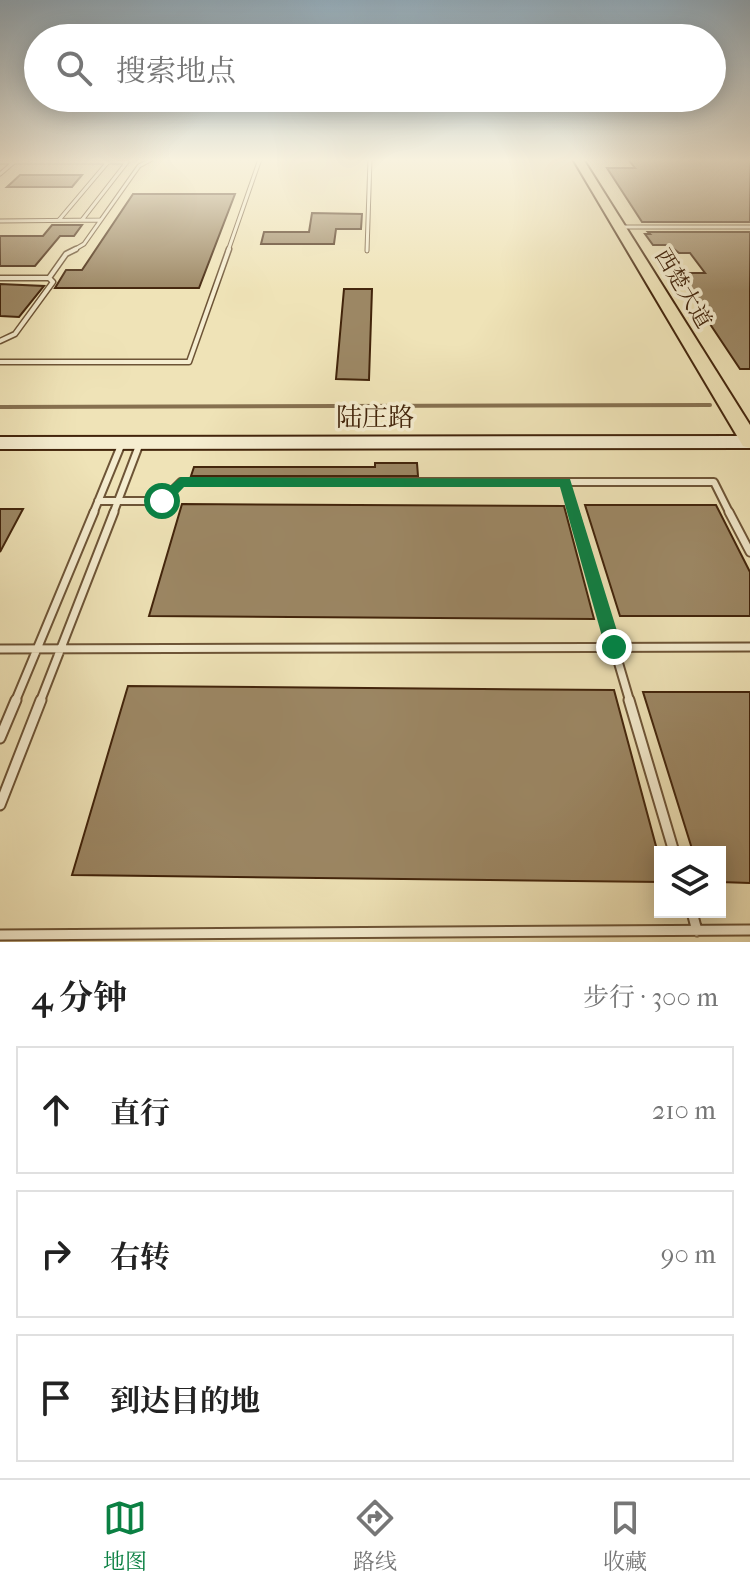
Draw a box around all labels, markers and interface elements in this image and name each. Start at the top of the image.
search box [24,24,726,112]
icon: search [52,46,96,90]
text: 搜索地点 [116,54,236,89]
street label: 西楚大道 [649,244,717,333]
street label: 陆庄路 [336,402,414,433]
route start [144,483,180,519]
route end [596,629,632,665]
map controls [654,846,726,918]
button: layers [654,846,726,918]
text: 4 分钟 [32,978,127,1018]
text: 步行 · 300 m [583,982,718,1013]
icon: ahead [34,1088,78,1132]
text: 210 m [652,1095,716,1126]
text: 直行 [110,1096,170,1131]
icon: right [34,1232,78,1276]
text: 90 m [661,1239,716,1270]
text: 右转 [110,1240,170,1275]
icon: arrive [34,1376,78,1420]
text: 到达目的地 [110,1384,260,1419]
tab: 地图 [103,1496,147,1575]
tab: 路线 [353,1496,397,1575]
tab: 收藏 [603,1496,647,1575]

